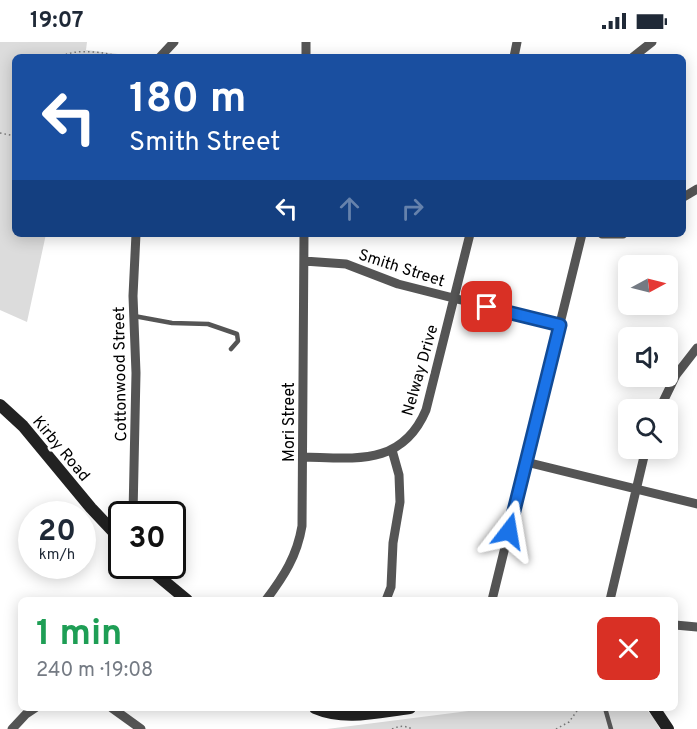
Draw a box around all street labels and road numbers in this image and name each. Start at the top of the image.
street label: Smith Street [356,246,447,292]
street label: Cottonwood Street [110,306,132,442]
street label: Nelway Drive [398,323,443,418]
street label: Mori Street [280,382,300,462]
street label: Kirby Road [27,413,94,486]

